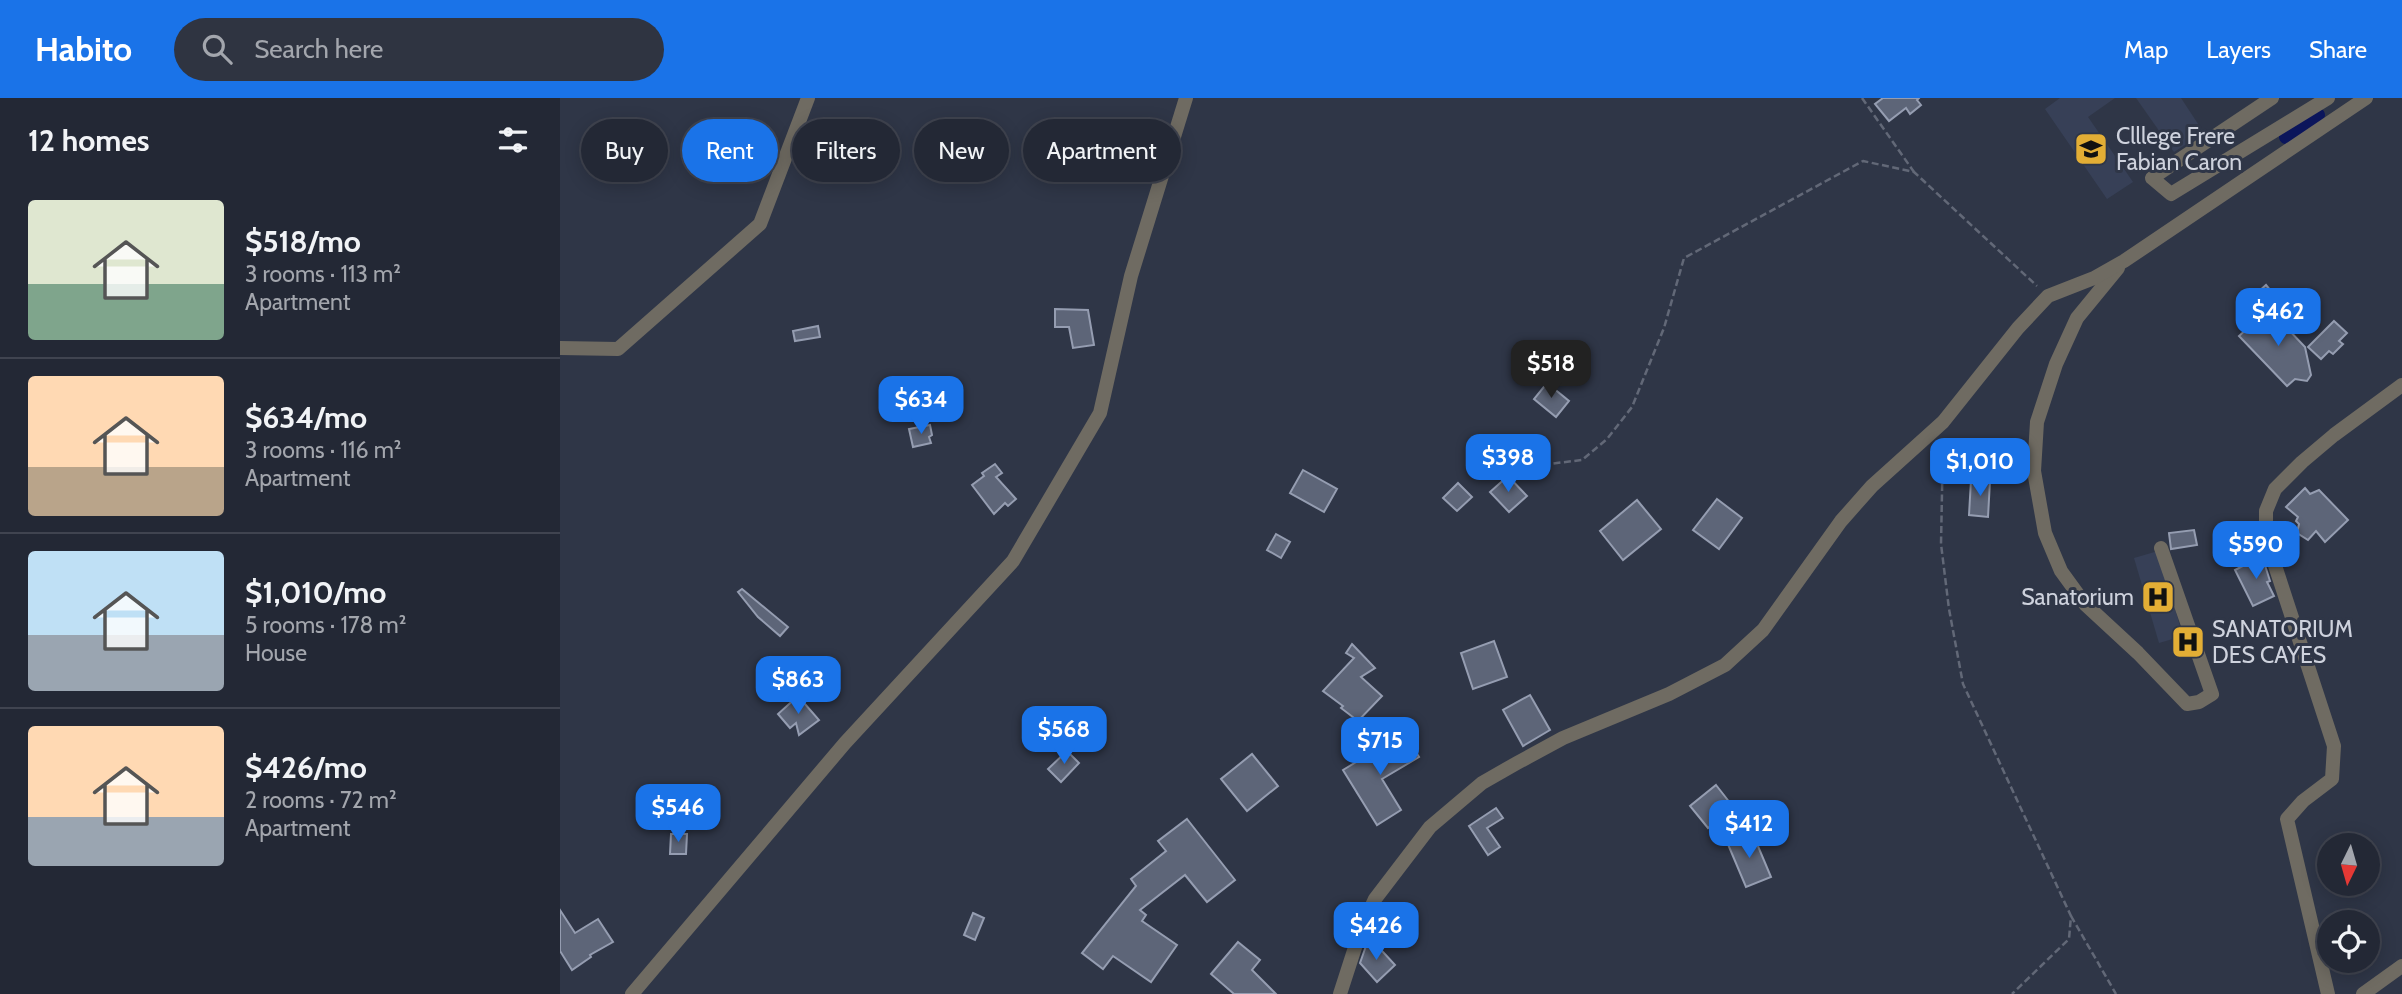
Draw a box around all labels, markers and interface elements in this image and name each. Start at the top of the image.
search box [174,18,664,81]
text: Habito [35,29,132,69]
icon: search [198,30,236,68]
text: Search here [254,33,383,65]
text: Map [2124,35,2168,64]
text: Layers [2206,35,2271,64]
text: Share [2309,35,2367,64]
chip: Buy [581,119,668,182]
chip: Rent [682,119,778,182]
chip: Filters [792,119,900,182]
chip: New [914,119,1009,182]
chip: Apartment [1023,119,1181,182]
icon: filters [494,121,532,159]
text: 12 homes [28,122,150,159]
place label: Clllege Frere Fabian Caron [2116,122,2242,176]
school or university icon: Clllege Frere Fabian Caron [2072,130,2110,168]
text: $518/mo [245,223,361,260]
icon: home [84,228,168,312]
text: 3 rooms · 113 m² [245,260,401,288]
text: Apartment [245,288,350,316]
pin: $462 [2237,288,2319,348]
text: $462 [2252,297,2304,325]
pin: $518 [1510,341,1592,400]
text: $518 [1527,349,1575,377]
pin: $634 [880,376,962,436]
text: $634 [895,385,947,413]
text: $634/mo [245,399,367,436]
icon: home [84,404,168,488]
pin: $398 [1467,434,1549,494]
text: 3 rooms · 116 m² [245,436,401,464]
pin: $1,010 [1923,438,2037,498]
text: $398 [1482,443,1534,471]
text: $1,010 [1946,447,2014,475]
text: Apartment [245,464,350,492]
pin: $590 [2215,522,2297,581]
text: $590 [2229,530,2283,558]
text: $1,010/mo [245,574,386,611]
hospital icon: Sanatorium [2139,578,2177,616]
icon: home [84,579,168,663]
place label: Sanatorium [2021,583,2134,611]
text: 5 rooms · 178 m² [245,611,406,639]
place label: SANATORIUM DES CAYES [2212,615,2353,669]
hospital icon: SANATORIUM DES CAYES [2169,623,2207,661]
text: House [245,639,307,667]
pin: $863 [757,656,839,716]
text: $863 [772,665,824,693]
pin: $568 [1023,706,1105,766]
text: $568 [1038,715,1090,743]
pin: $715 [1339,718,1421,777]
text: $715 [1357,726,1403,754]
text: $426/mo [245,749,367,786]
icon: home [84,754,168,838]
pin: $546 [637,784,719,844]
text: 2 rooms · 72 m² [245,786,397,814]
text: $546 [652,793,704,821]
pin: $412 [1708,800,1790,860]
text: $412 [1725,809,1773,837]
text: Apartment [245,814,350,842]
north arrow [2317,833,2380,896]
map controls [2317,833,2380,973]
pin: $426 [1335,902,1417,962]
button: locate [2317,910,2380,973]
text: $426 [1350,911,1402,939]

